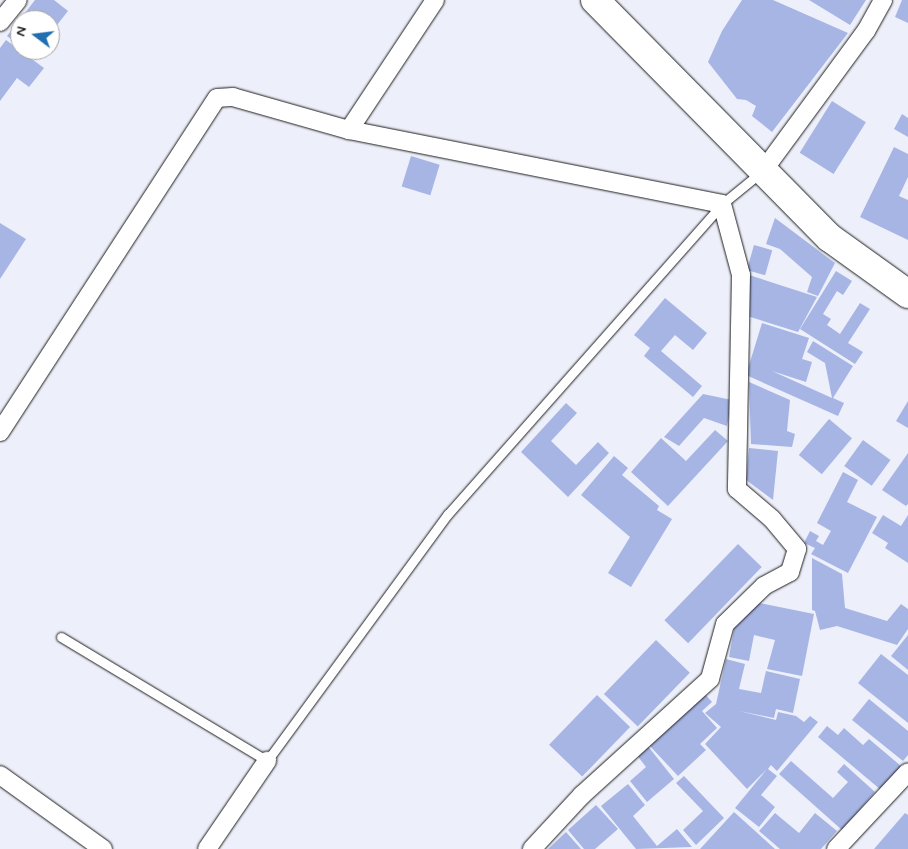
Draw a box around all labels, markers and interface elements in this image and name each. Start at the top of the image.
north arrow [10,10,60,60]
text: N [12,25,31,38]

